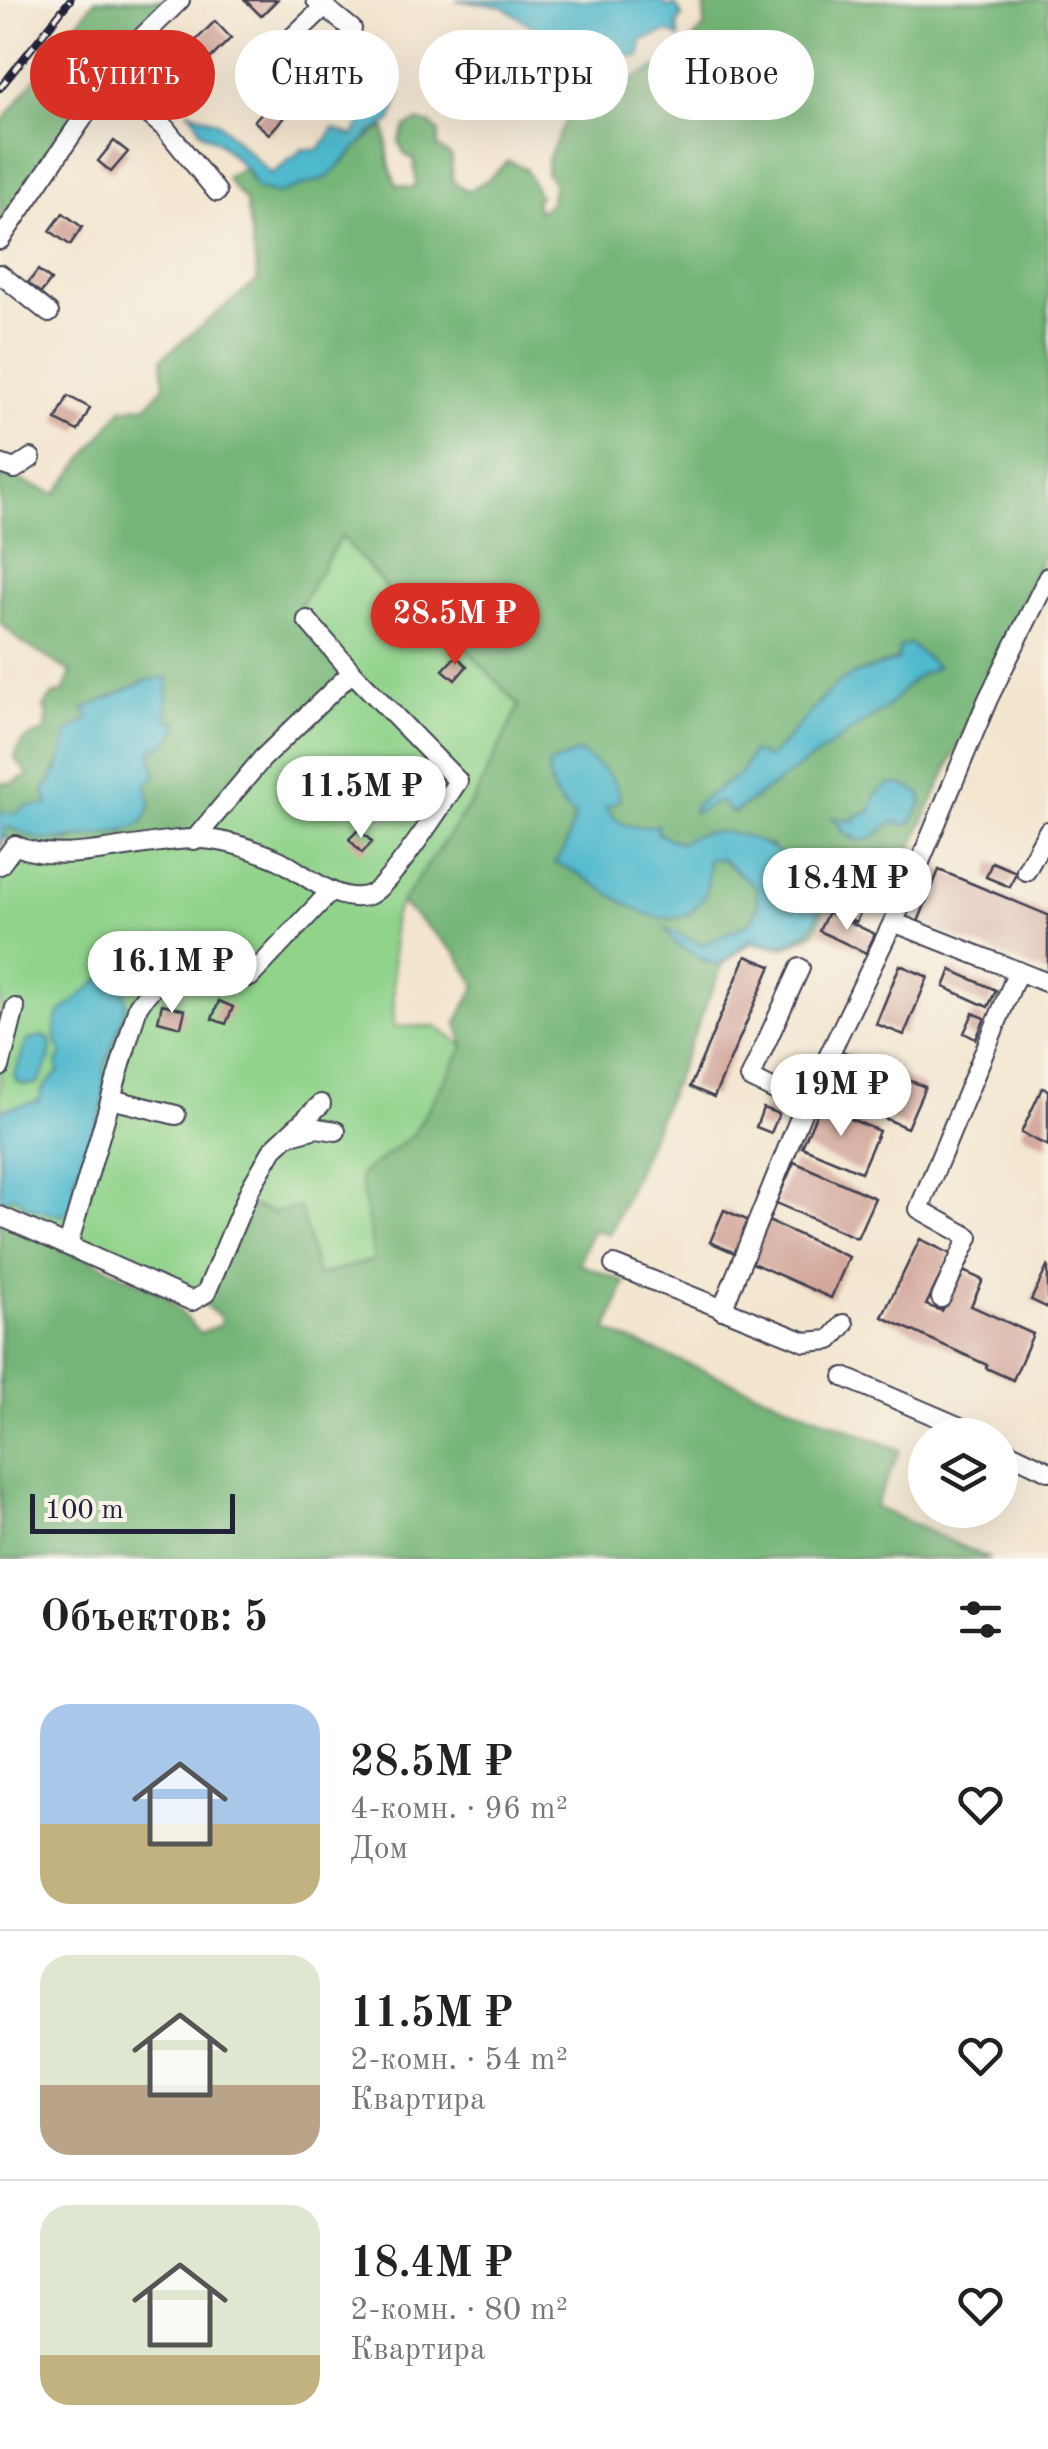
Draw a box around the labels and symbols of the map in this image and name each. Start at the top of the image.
pin: 28.5M ₽ [363,583,547,668]
pin: 11.5M ₽ [269,756,453,841]
pin: 18.4M ₽ [755,848,939,933]
pin: 16.1M ₽ [80,931,264,1016]
pin: 19M ₽ [771,1054,911,1139]
scale bar [30,1489,235,1534]

